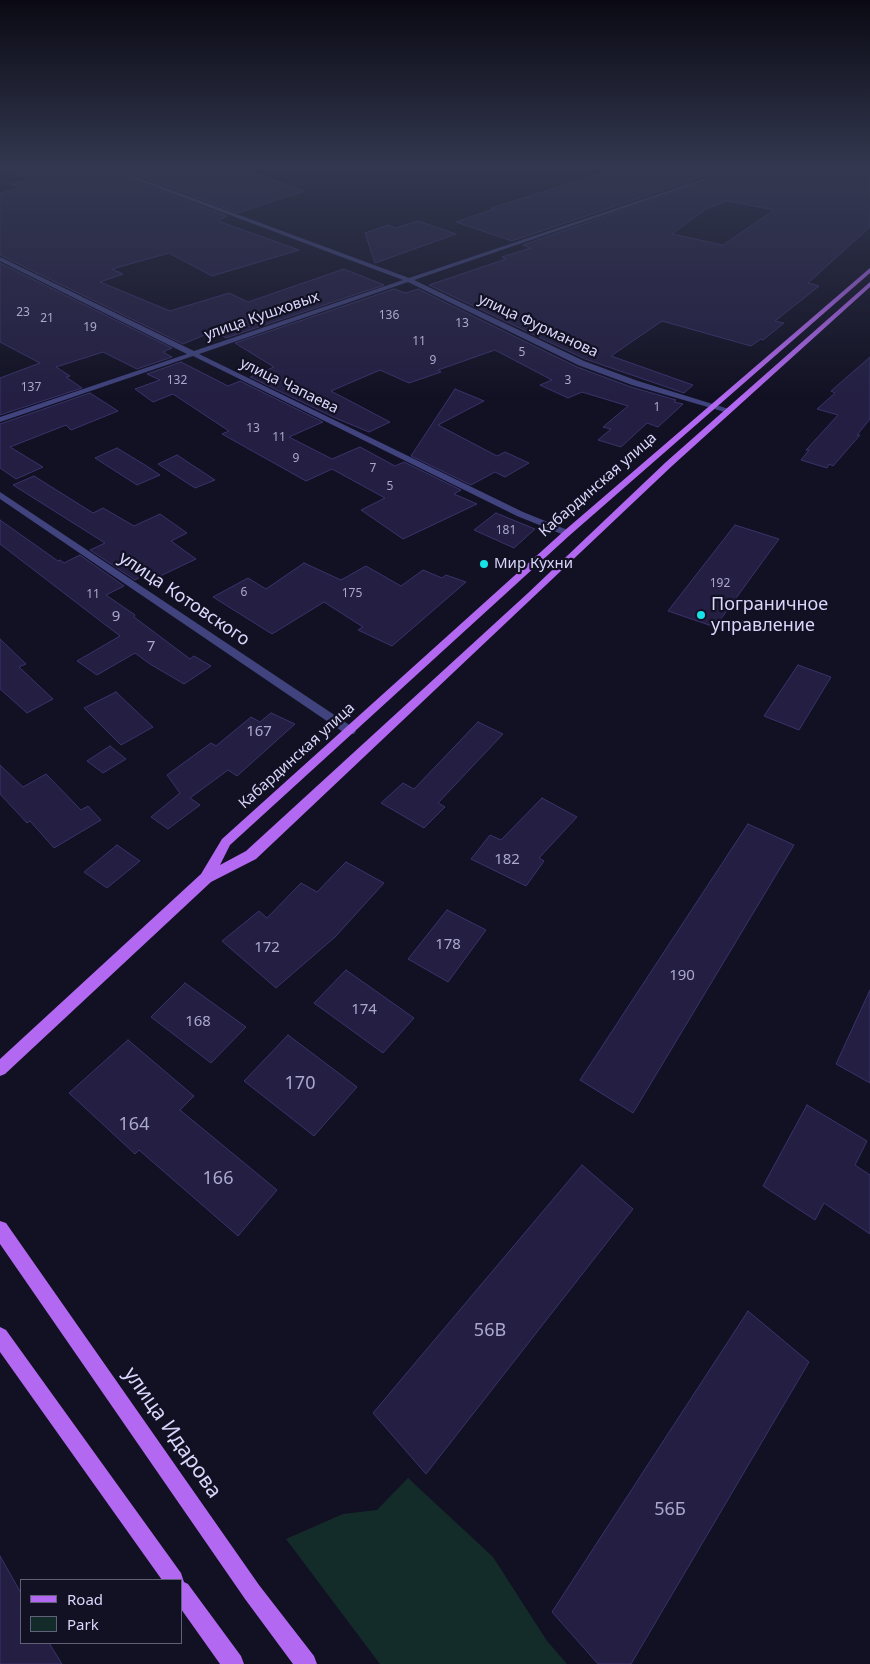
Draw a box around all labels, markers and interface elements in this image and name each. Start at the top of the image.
street label: улица Кушховых [202,288,322,344]
street label: улица Фурманова [475,290,601,362]
house number: 23 [16,306,30,320]
house number: 136 [379,309,399,323]
house number: 21 [40,312,54,326]
house number: 13 [455,317,469,331]
house number: 19 [83,321,97,335]
house number: 11 [412,335,426,349]
house number: 5 [519,346,525,360]
street label: улица Чапаева [237,354,341,418]
house number: 9 [430,354,436,368]
house number: 132 [167,374,187,388]
house number: 3 [565,374,571,388]
house number: 137 [21,381,41,395]
house number: 1 [654,401,660,415]
house number: 13 [246,422,260,436]
street label: Кабардинская улица [536,429,660,541]
house number: 11 [272,431,286,445]
house number: 9 [293,452,299,466]
house number: 7 [370,462,376,476]
house number: 5 [387,480,393,494]
house number: 181 [496,524,516,538]
street label: улица Котовского [114,547,254,651]
place label: Мир Кухни [494,555,573,573]
marker: Мир Кухни [478,558,490,570]
house number: 192 [710,577,730,591]
house number: 6 [241,586,247,600]
house number: 175 [342,587,362,601]
house number: 11 [86,588,100,602]
place label: Пограничное управление [711,594,828,636]
house number: 9 [112,608,120,626]
marker: Пограничное управление [695,609,707,621]
house number: 7 [147,638,155,656]
street label: Кабардинская улица [235,699,359,813]
house number: 167 [246,723,272,741]
house number: 182 [494,851,520,869]
house number: 178 [435,936,461,954]
house number: 172 [254,939,280,957]
house number: 190 [669,967,695,985]
house number: 174 [351,1001,377,1019]
house number: 168 [185,1013,211,1031]
house number: 170 [285,1073,315,1095]
house number: 164 [119,1114,149,1136]
house number: 166 [203,1168,233,1190]
house number: 56В [474,1320,506,1342]
street label: улица Идарова [117,1363,227,1503]
house number: 56Б [654,1499,686,1521]
legend [20,1579,182,1644]
text: Road [67,1589,103,1609]
text: Park [67,1614,99,1634]

